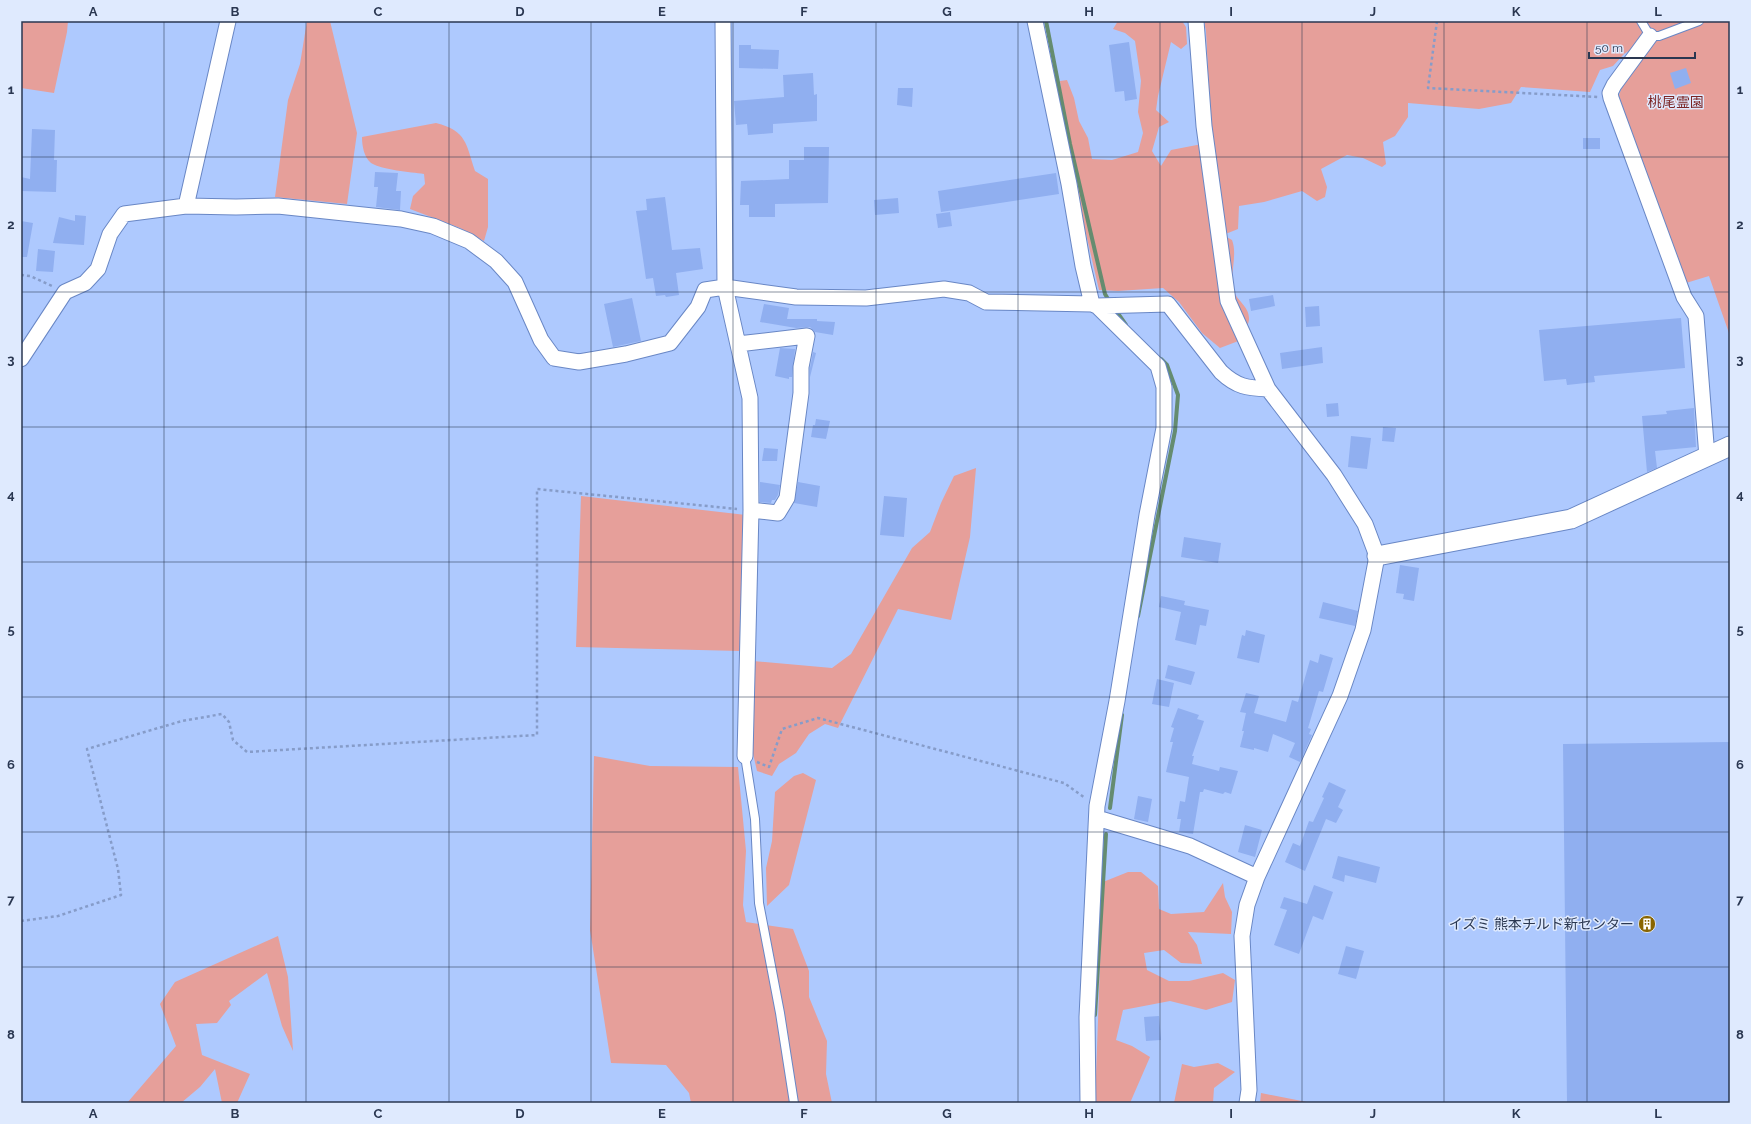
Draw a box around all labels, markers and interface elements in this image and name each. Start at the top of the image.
text: A [89,4,98,19]
text: B [231,4,240,19]
text: C [374,4,383,19]
text: D [515,4,525,19]
text: E [658,4,666,19]
text: F [800,4,808,19]
text: G [942,4,952,19]
text: H [1084,4,1094,19]
text: I [1229,4,1233,19]
text: J [1370,4,1376,19]
text: K [1512,4,1521,19]
text: L [1654,4,1662,19]
scale bar [1589,34,1695,60]
text: 50 m [1595,41,1623,55]
text: 1 [8,82,15,97]
text: 1 [1737,82,1744,97]
park label: 桃尾霊園 [1648,94,1704,110]
text: 2 [7,217,15,232]
text: 2 [1736,217,1744,232]
text: 3 [7,352,15,367]
text: 3 [1736,352,1744,367]
text: 4 [7,487,15,502]
text: 4 [1736,487,1744,502]
text: 5 [7,622,15,637]
text: 5 [1736,622,1744,637]
text: 6 [7,757,15,772]
text: 6 [1736,757,1744,772]
text: 7 [7,892,15,907]
text: 7 [1736,892,1744,907]
building icon: イズミ 熊本チルド新センター [1637,914,1657,934]
place label: イズミ 熊本チルド新センター [1449,916,1634,932]
text: 8 [7,1027,15,1042]
text: 8 [1736,1027,1744,1042]
text: A [89,1106,98,1121]
text: B [231,1106,240,1121]
text: C [374,1106,383,1121]
text: D [515,1106,525,1121]
text: E [658,1106,666,1121]
text: F [800,1106,808,1121]
text: G [942,1106,952,1121]
text: H [1084,1106,1094,1121]
text: I [1229,1106,1233,1121]
text: J [1370,1106,1376,1121]
text: K [1512,1106,1521,1121]
text: L [1654,1106,1662,1121]

